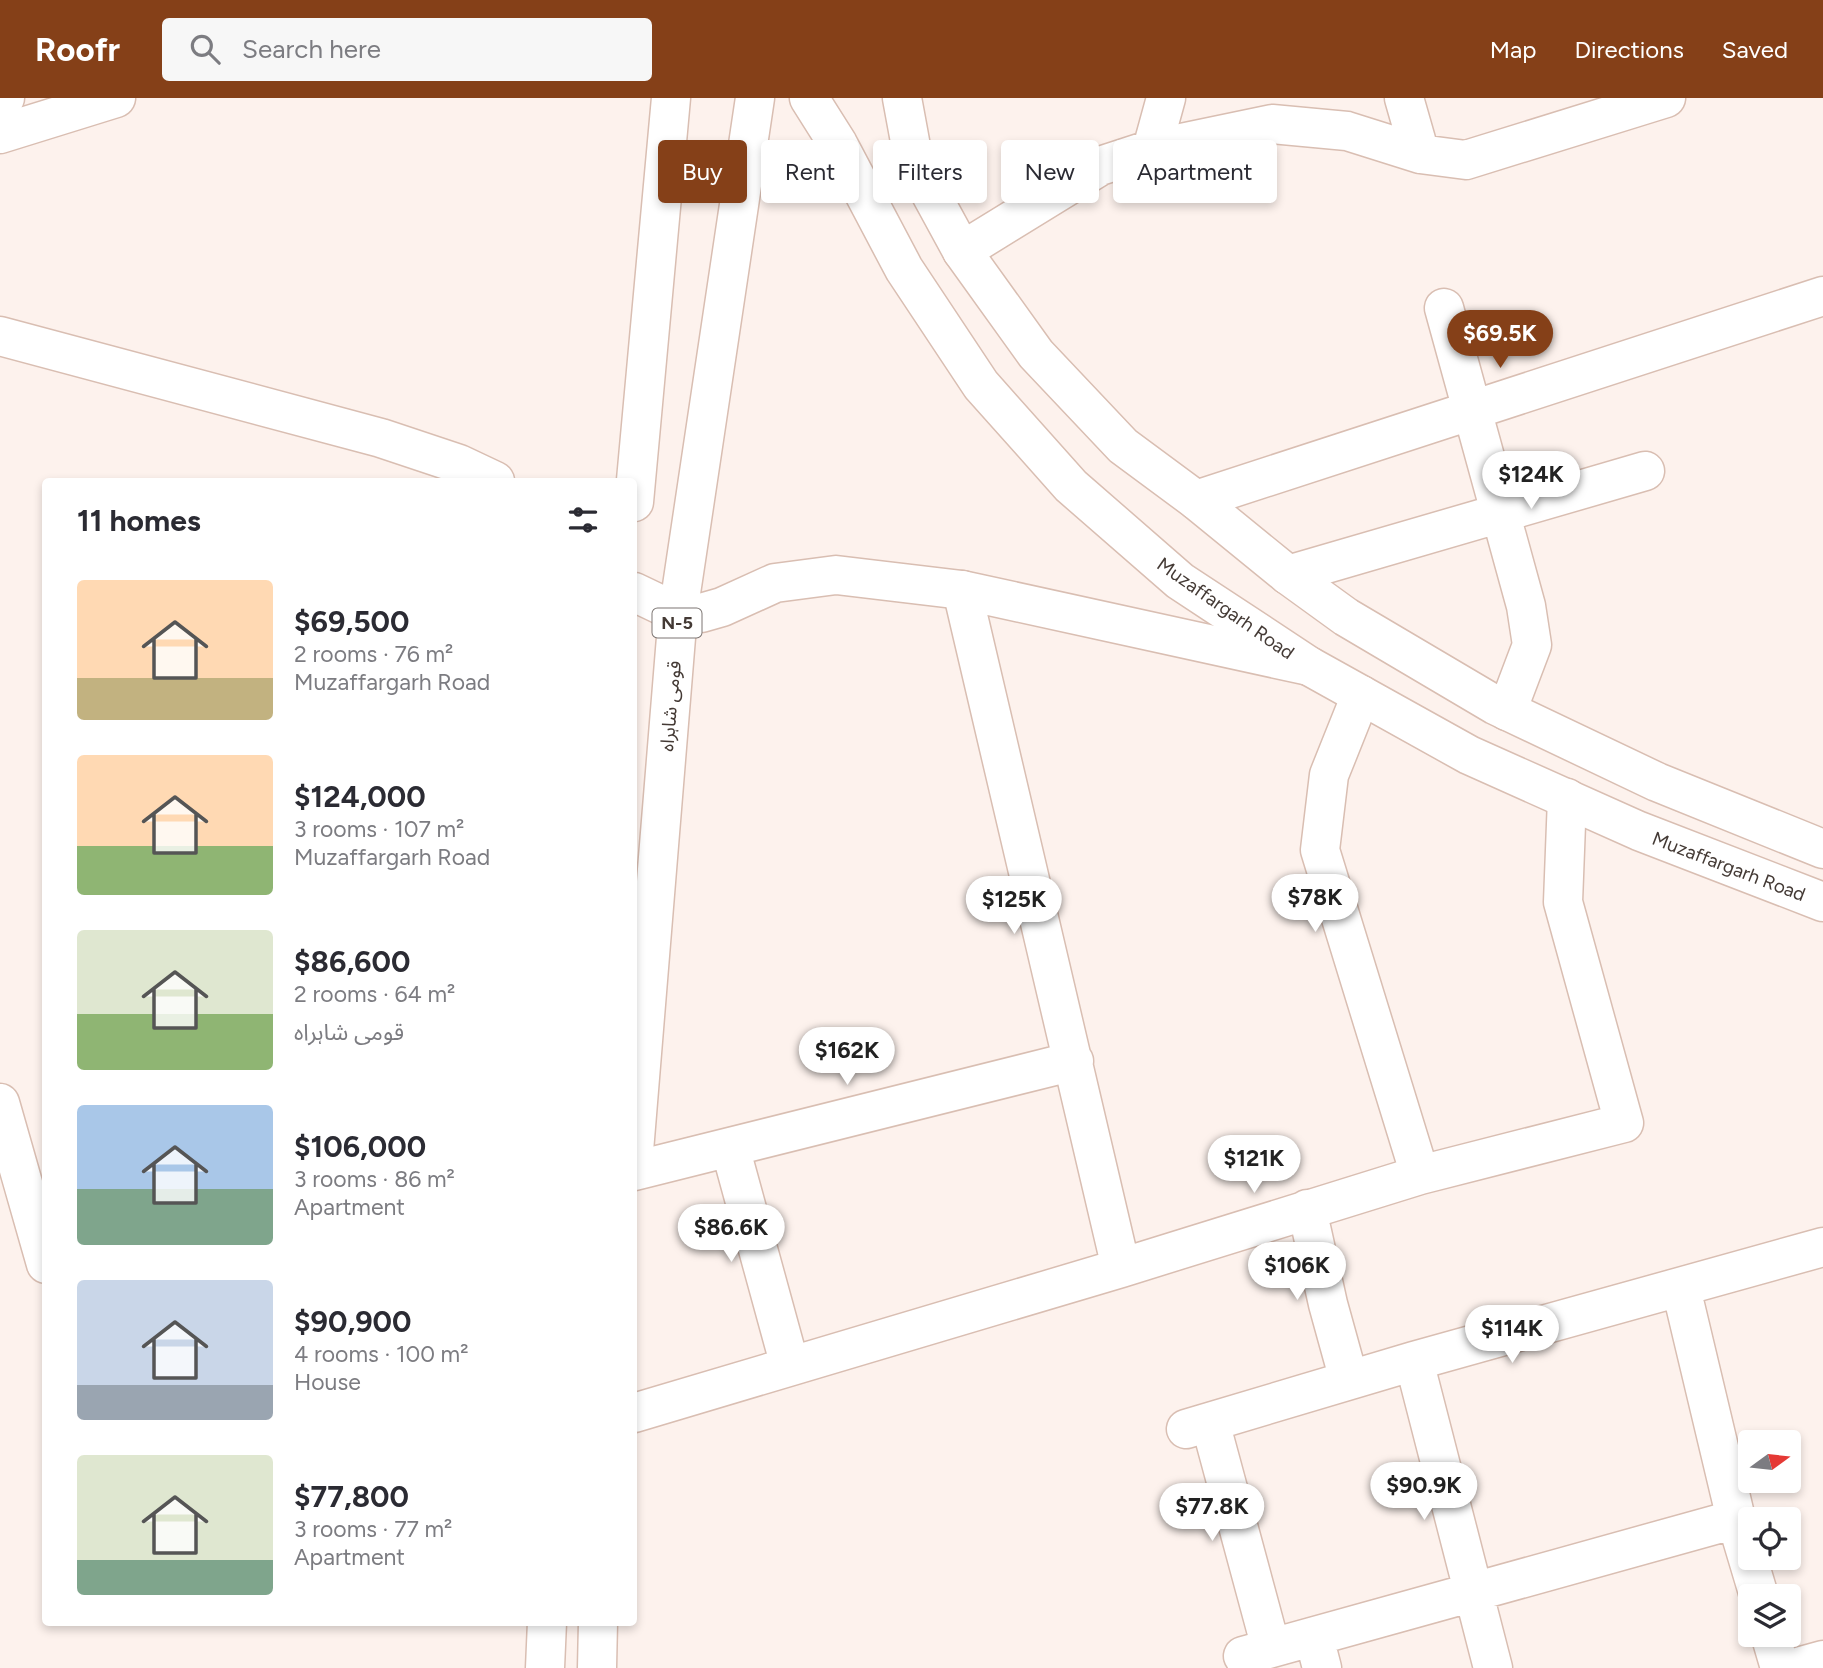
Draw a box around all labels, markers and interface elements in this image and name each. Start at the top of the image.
search box [162,18,652,81]
text: Roofr [35,30,120,69]
icon: search [186,30,224,68]
text: Search here [242,33,381,65]
text: Map [1490,35,1536,64]
text: Directions [1574,35,1684,64]
text: Saved [1722,35,1788,64]
chip: Buy [658,140,747,203]
chip: Rent [761,140,859,203]
chip: Filters [873,140,987,203]
chip: New [1001,140,1099,203]
chip: Apartment [1113,140,1277,203]
pin: $69.5K [1443,310,1557,370]
text: $69.5K [1463,319,1537,347]
pin: $124K [1482,452,1580,511]
text: $124K [1498,460,1564,488]
icon: filters [564,501,602,539]
text: 11 homes [77,502,201,539]
street label: Muzaffargarh Road [1153,553,1299,664]
text: $69,500 [294,603,409,640]
icon: home [133,608,217,692]
road number: N-5 [652,608,702,638]
text: 2 rooms · 76 m² [294,640,453,668]
street label: قومی شاہراہ [655,660,686,752]
text: Muzaffargarh Road [294,668,490,696]
text: $124,000 [294,778,426,815]
icon: home [133,783,217,867]
text: 3 rooms · 107 m² [294,815,464,843]
street label: Muzaffargarh Road [1649,827,1809,906]
text: Muzaffargarh Road [294,843,490,871]
pin: $78K [1274,874,1356,934]
pin: $125K [965,876,1063,936]
text: $78K [1288,883,1342,911]
text: $125K [982,885,1046,913]
text: $86,600 [294,943,410,980]
icon: home [133,958,217,1042]
text: 2 rooms · 64 m² [294,980,455,1008]
text: قومی شاہراہ [294,1018,404,1046]
pin: $162K [798,1028,896,1087]
text: $162K [815,1036,879,1064]
text: $106,000 [294,1128,426,1165]
icon: home [133,1133,217,1217]
pin: $121K [1205,1136,1303,1195]
text: $121K [1224,1144,1284,1172]
text: 3 rooms · 86 m² [294,1165,455,1193]
text: Apartment [294,1193,405,1221]
pin: $86.6K [674,1204,788,1264]
text: $86.6K [694,1213,768,1241]
pin: $106K [1248,1242,1346,1302]
text: $106K [1264,1251,1330,1279]
text: $90,900 [294,1303,411,1340]
pin: $114K [1463,1306,1561,1365]
icon: home [133,1308,217,1392]
text: $114K [1481,1314,1543,1342]
text: 4 rooms · 100 m² [294,1340,468,1368]
text: House [294,1368,361,1396]
north arrow [1738,1430,1801,1493]
map controls [1738,1430,1801,1647]
pin: $90.9K [1367,1462,1481,1522]
text: $90.9K [1386,1471,1462,1499]
text: $77,800 [294,1478,409,1515]
icon: home [133,1483,217,1567]
pin: $77.8K [1155,1484,1269,1543]
text: $77.8K [1175,1492,1249,1520]
button: locate [1738,1507,1801,1570]
text: 3 rooms · 77 m² [294,1515,452,1543]
text: Apartment [294,1543,405,1571]
button: layers [1738,1584,1801,1647]

